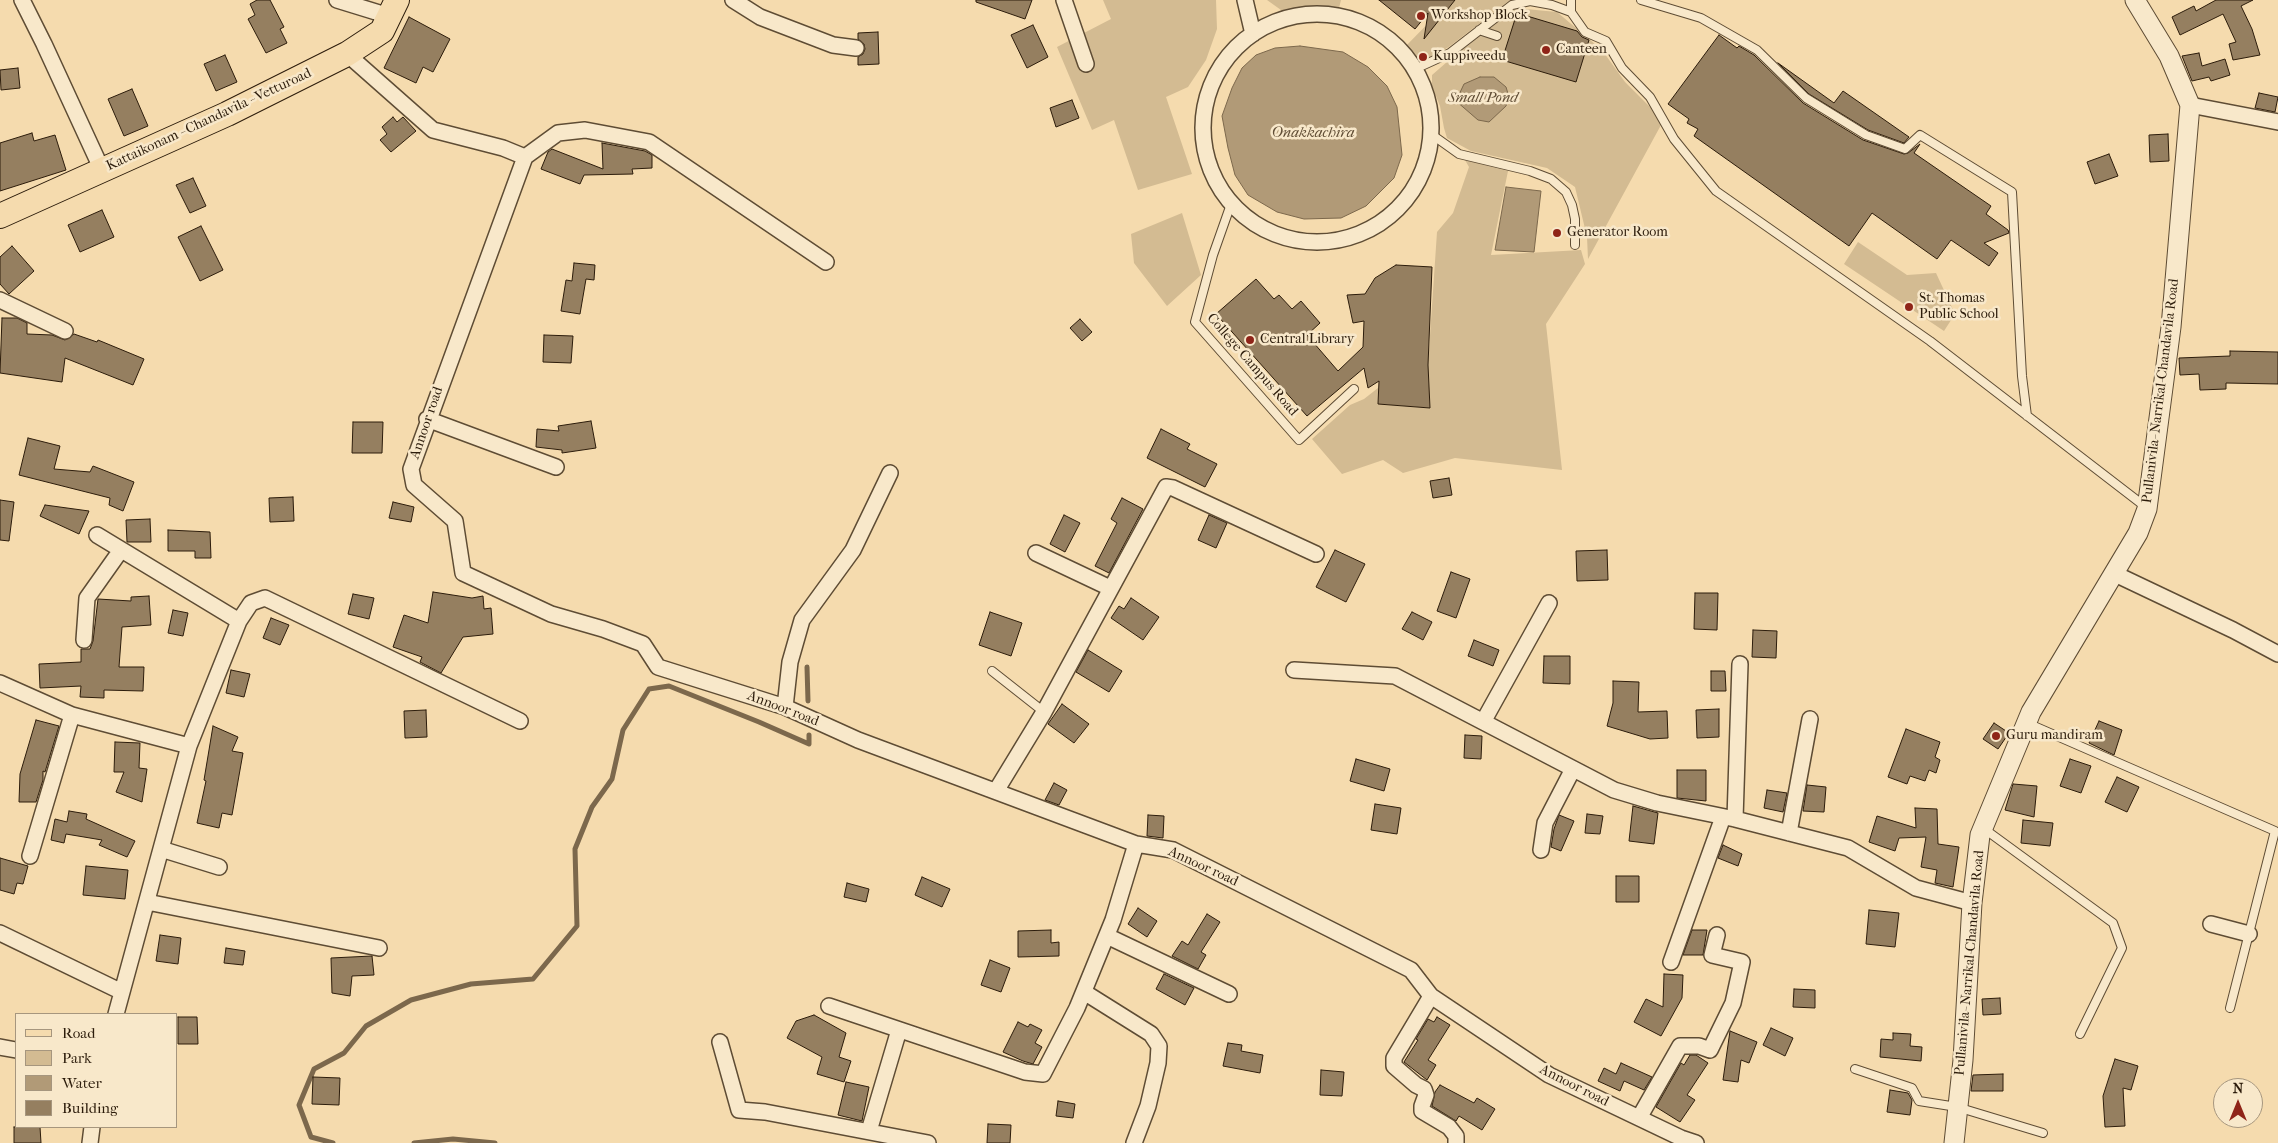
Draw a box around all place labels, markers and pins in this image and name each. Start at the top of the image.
place label: Workshop Block [1431,8,1528,24]
marker: Workshop Block [1415,10,1427,22]
place label: Canteen [1556,42,1607,58]
marker: Canteen [1540,44,1552,56]
place label: Kuppiveedu [1433,49,1506,65]
marker: Kuppiveedu [1417,51,1429,63]
place label: Generator Room [1567,225,1668,241]
marker: Generator Room [1551,227,1563,239]
place label: St. Thomas Public School [1919,291,1999,324]
marker: St. Thomas Public School [1903,301,1915,313]
place label: Central Library [1260,332,1354,348]
marker: Central Library [1244,334,1256,346]
place label: Guru mandiram [2006,728,2103,744]
marker: Guru mandiram [1990,730,2002,742]

